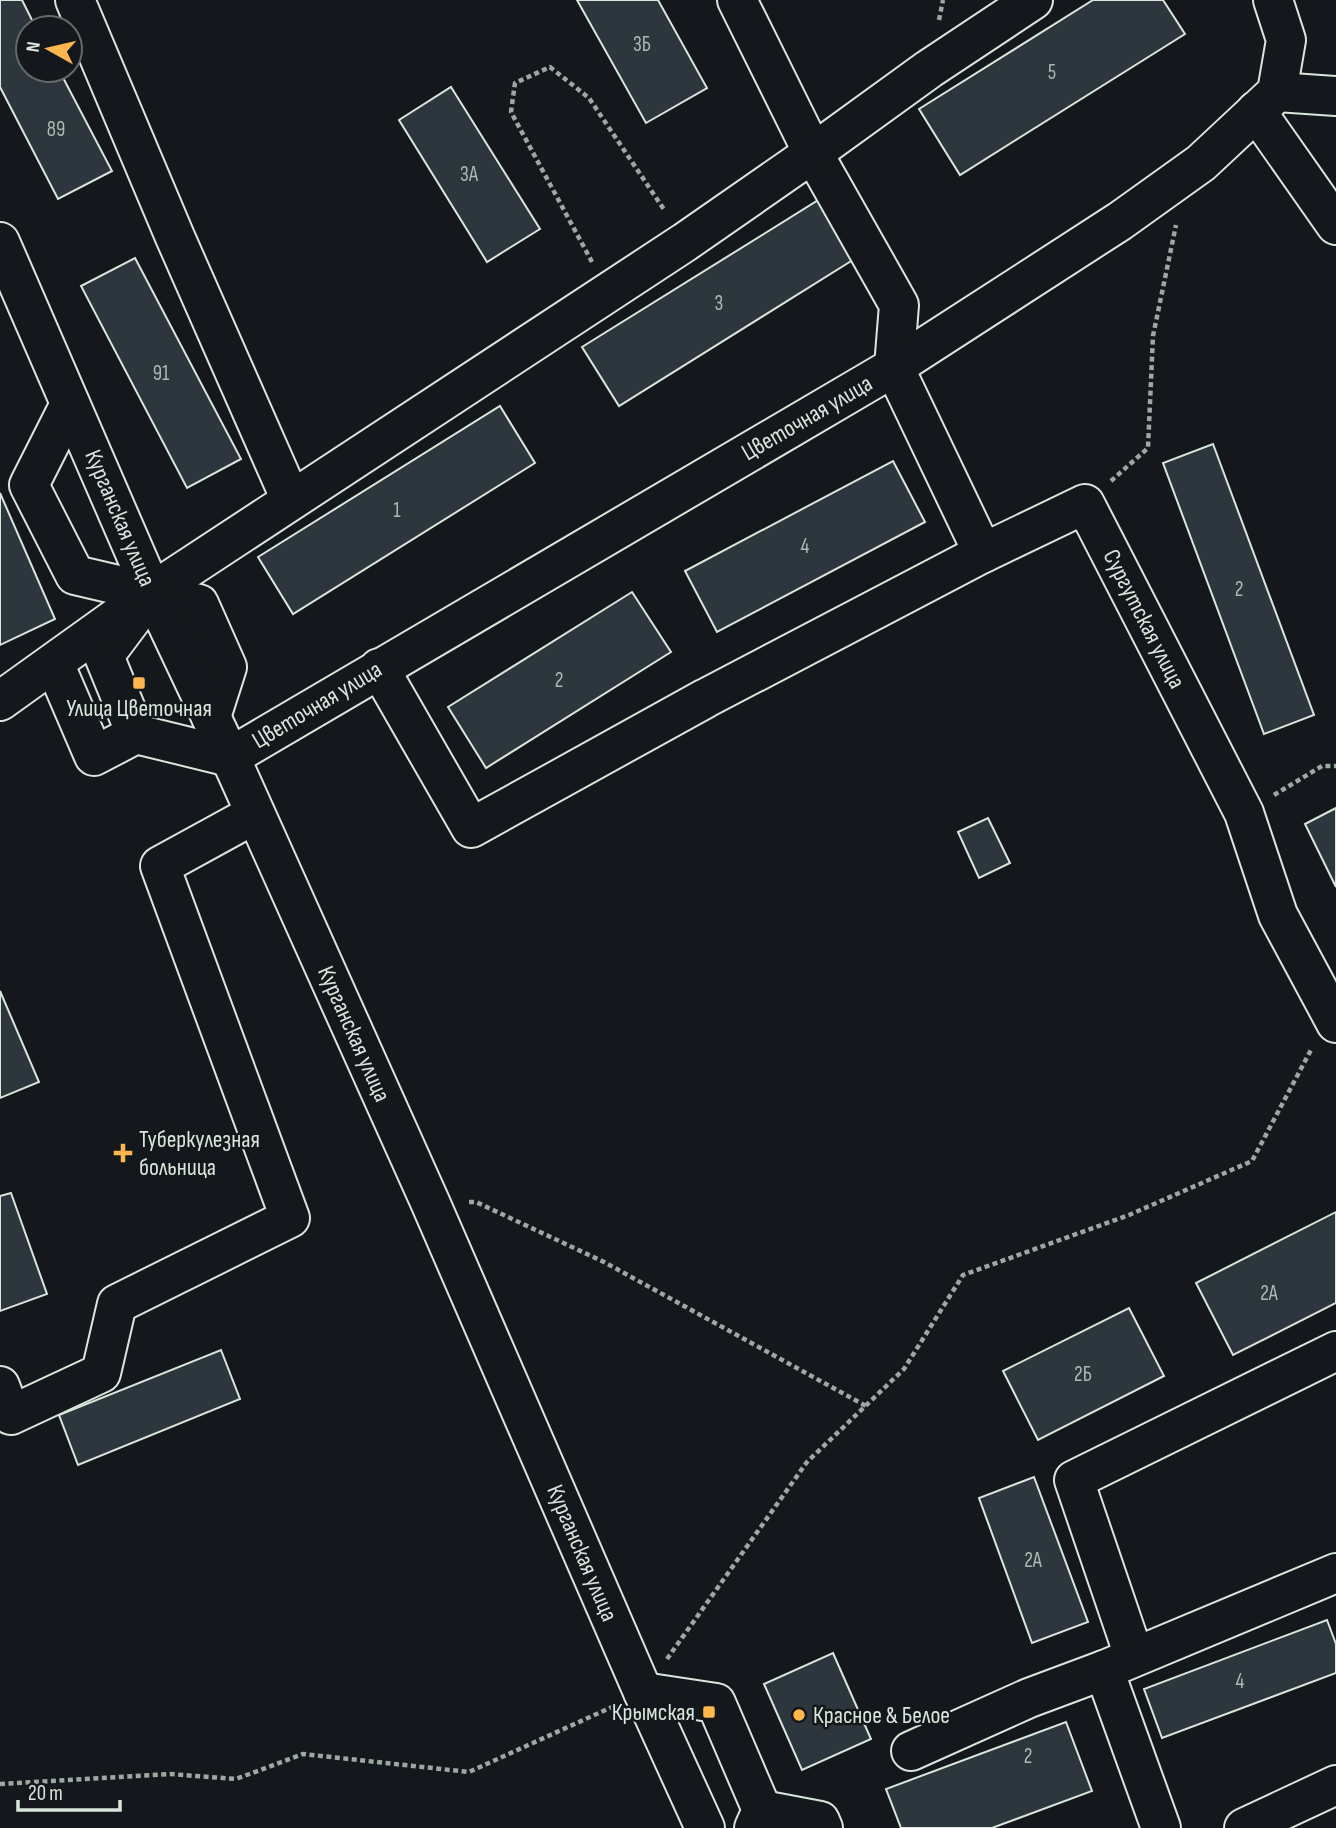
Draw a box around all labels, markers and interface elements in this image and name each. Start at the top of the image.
north arrow [14,14,84,84]
house number: 3Б [633,32,651,57]
text: N [22,40,46,53]
house number: 5 [1048,60,1056,85]
house number: 89 [47,117,65,142]
house number: 3А [460,162,479,187]
house number: 3 [715,291,723,316]
house number: 91 [153,361,170,386]
street label: Цветочная улица [736,369,878,467]
street label: Курганская улица [78,445,162,591]
house number: 1 [393,498,401,523]
house number: 4 [801,534,810,559]
street label: Сургутская улица [1097,545,1191,693]
house number: 2 [1235,577,1243,602]
street label: Цветочная улица [247,655,387,755]
house number: 2 [555,668,563,693]
marker: Улица Цветочная [131,675,147,691]
place label: Улица Цветочная [66,694,212,723]
street label: Курганская улица [311,962,397,1106]
place label: Туберкулезная больница [139,1125,260,1182]
marker: Туберкулезная больница [113,1143,133,1163]
house number: 2А [1260,1281,1279,1306]
house number: 2Б [1074,1362,1092,1387]
street label: Курганская улица [540,1480,624,1626]
house number: 2А [1024,1548,1043,1573]
house number: 4 [1236,1669,1245,1694]
place label: Крымская [612,1698,695,1727]
place label: Красное & Белое [813,1701,950,1730]
marker: Крымская [701,1704,717,1720]
marker: Красное & Белое [791,1707,807,1723]
house number: 2 [1024,1744,1032,1769]
scale bar [18,1769,119,1813]
text: 20 m [28,1781,63,1806]

